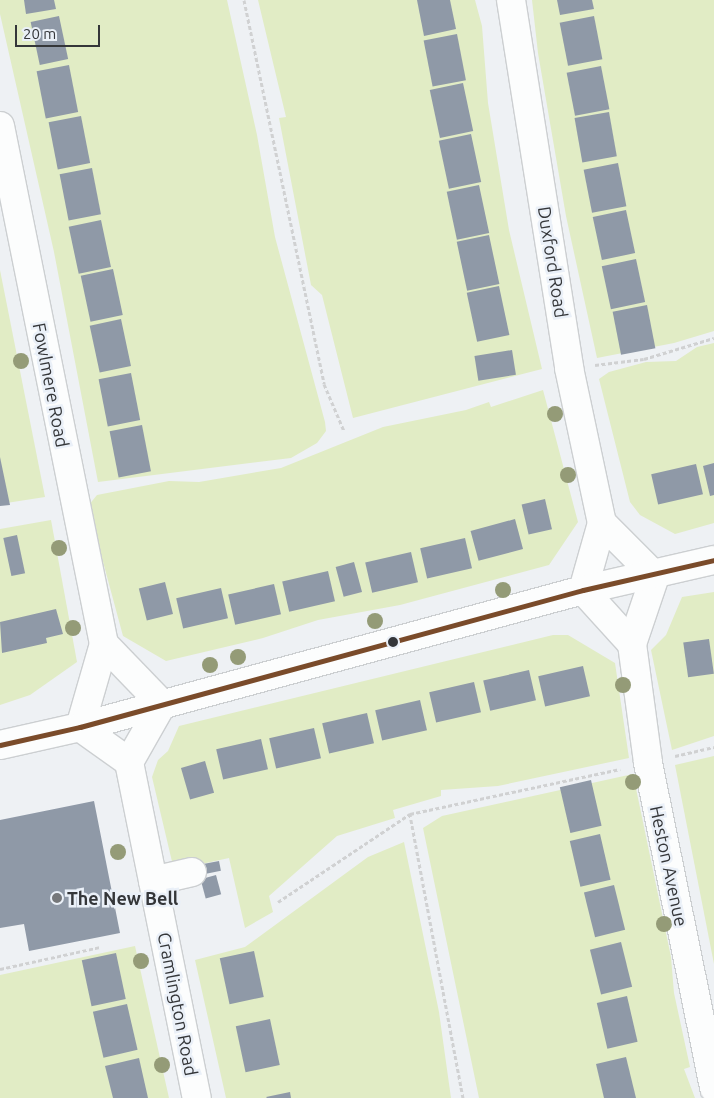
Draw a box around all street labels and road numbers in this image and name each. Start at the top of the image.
street label: Duxford Road [534,205,572,319]
street label: Fowlmere Road [28,321,74,449]
street label: Heston Avenue [646,804,692,928]
street label: Cramlington Road [153,930,203,1078]

